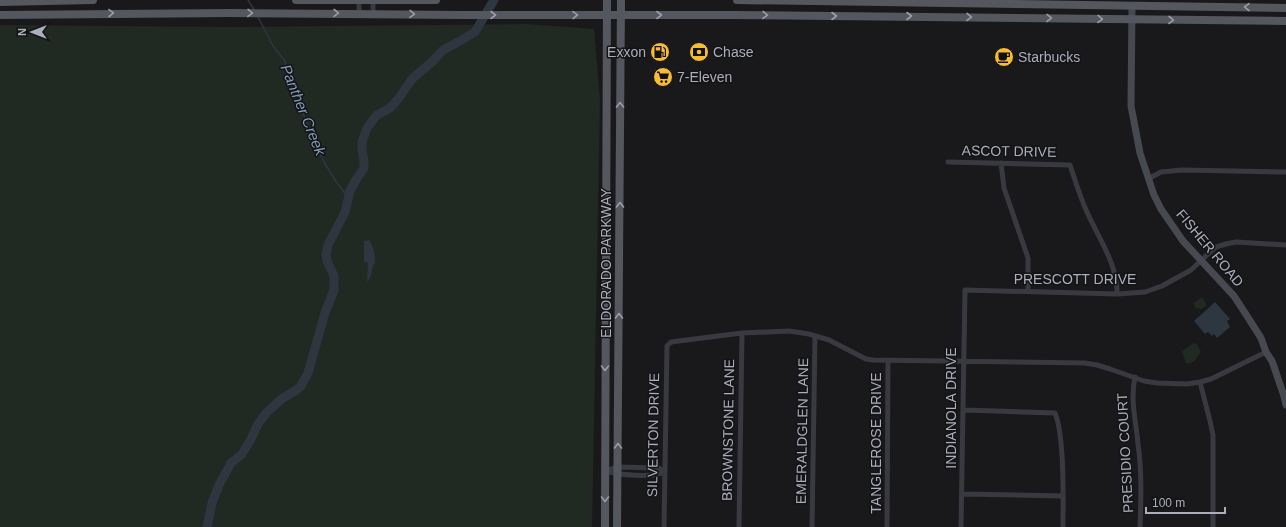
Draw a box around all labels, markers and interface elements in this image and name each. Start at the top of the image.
one-way arrow [1244,3,1250,11]
one-way arrow [108,9,114,17]
one-way arrow [247,9,253,17]
one-way arrow [333,9,339,17]
one-way arrow [409,10,415,19]
one-way arrow [490,11,496,19]
one-way arrow [572,11,578,19]
one-way arrow [656,11,662,19]
one-way arrow [762,11,768,19]
north arrow [12,12,52,52]
one-way arrow [831,12,837,20]
one-way arrow [906,12,912,20]
one-way arrow [966,13,972,21]
one-way arrow [1046,14,1052,22]
one-way arrow [1097,15,1103,23]
one-way arrow [1168,16,1174,24]
text: N [16,28,28,36]
fuel station icon: Exxon [649,41,671,63]
bank icon: Chase [688,41,710,63]
place label: Exxon [607,44,646,60]
place label: Chase [713,44,754,60]
cafe icon: Starbucks [993,46,1015,68]
place label: Starbucks [1018,49,1080,65]
water label: Panther Creek [277,62,330,159]
supermarket icon: 7-Eleven [652,66,674,88]
place label: 7-Eleven [677,69,732,85]
one-way arrow [616,102,624,108]
street label: ASCOT DRIVE [962,142,1056,160]
street label: ELDORADO PARKWAY [598,187,614,338]
one-way arrow [616,202,624,208]
street label: FISHER ROAD [1173,206,1247,290]
street label: PRESCOTT DRIVE [1014,271,1136,287]
one-way arrow [615,313,623,319]
street label: INDIANOLA DRIVE [943,347,959,469]
street label: EMERALDGLEN LANE [793,358,811,504]
street label: BROWNSTONE LANE [719,359,737,501]
one-way arrow [601,365,609,371]
street label: TANGLEROSE DRIVE [868,372,884,514]
street label: SILVERTON DRIVE [644,373,662,497]
street label: PRESIDIO COURT [1114,392,1136,513]
one-way arrow [614,443,622,449]
scale bar [1146,489,1225,515]
one-way arrow [601,496,609,502]
text: 100 m [1152,496,1185,510]

